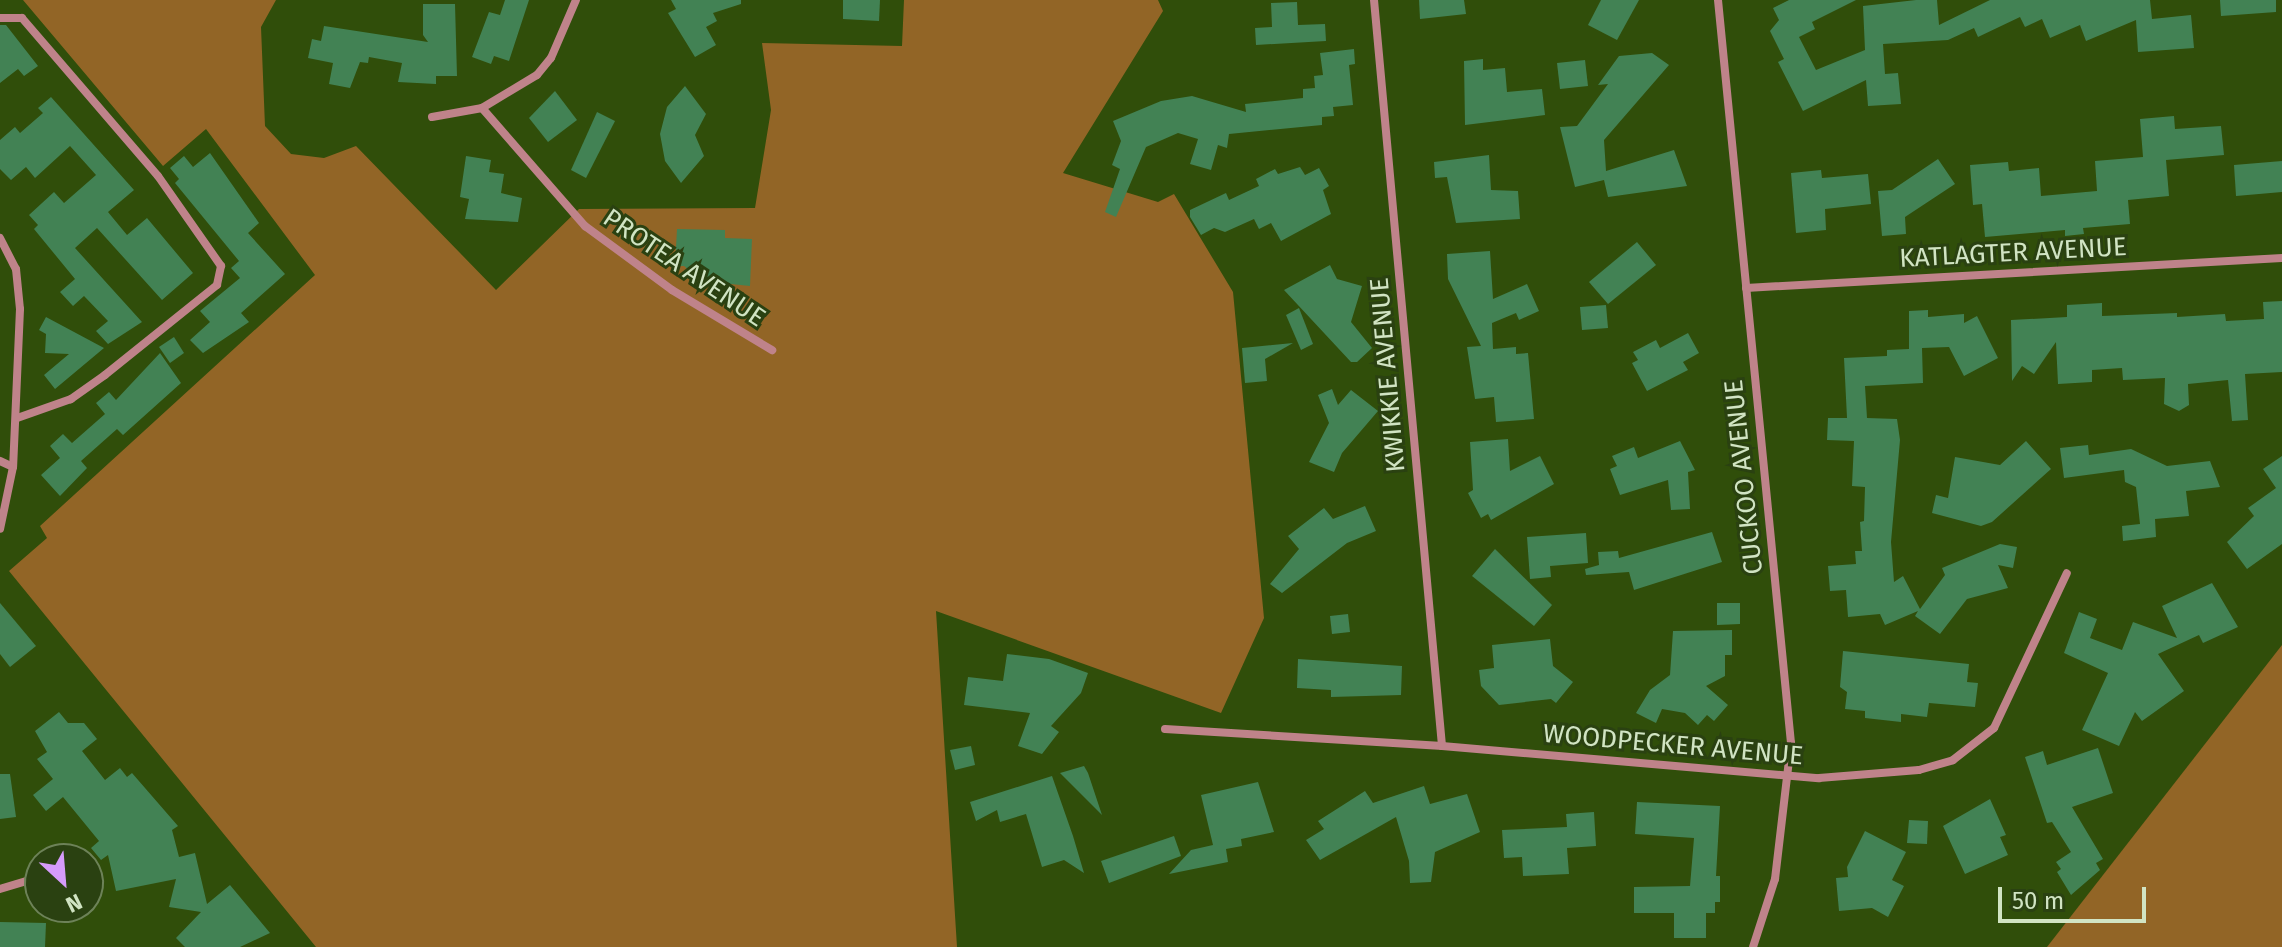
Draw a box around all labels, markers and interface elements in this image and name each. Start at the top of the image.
street label: PROTEA AVENUE [597,202,771,334]
street label: KATLAGTER AVENUE [1899,231,2127,275]
street label: KWIKKIE AVENUE [1364,276,1412,474]
street label: CUCKOO AVENUE [1718,378,1770,576]
street label: WOODPECKER AVENUE [1542,718,1804,772]
north arrow [24,843,104,923]
scale bar [2002,871,2150,921]
text: 50 m [2012,887,2064,915]
text: N [61,888,86,919]

